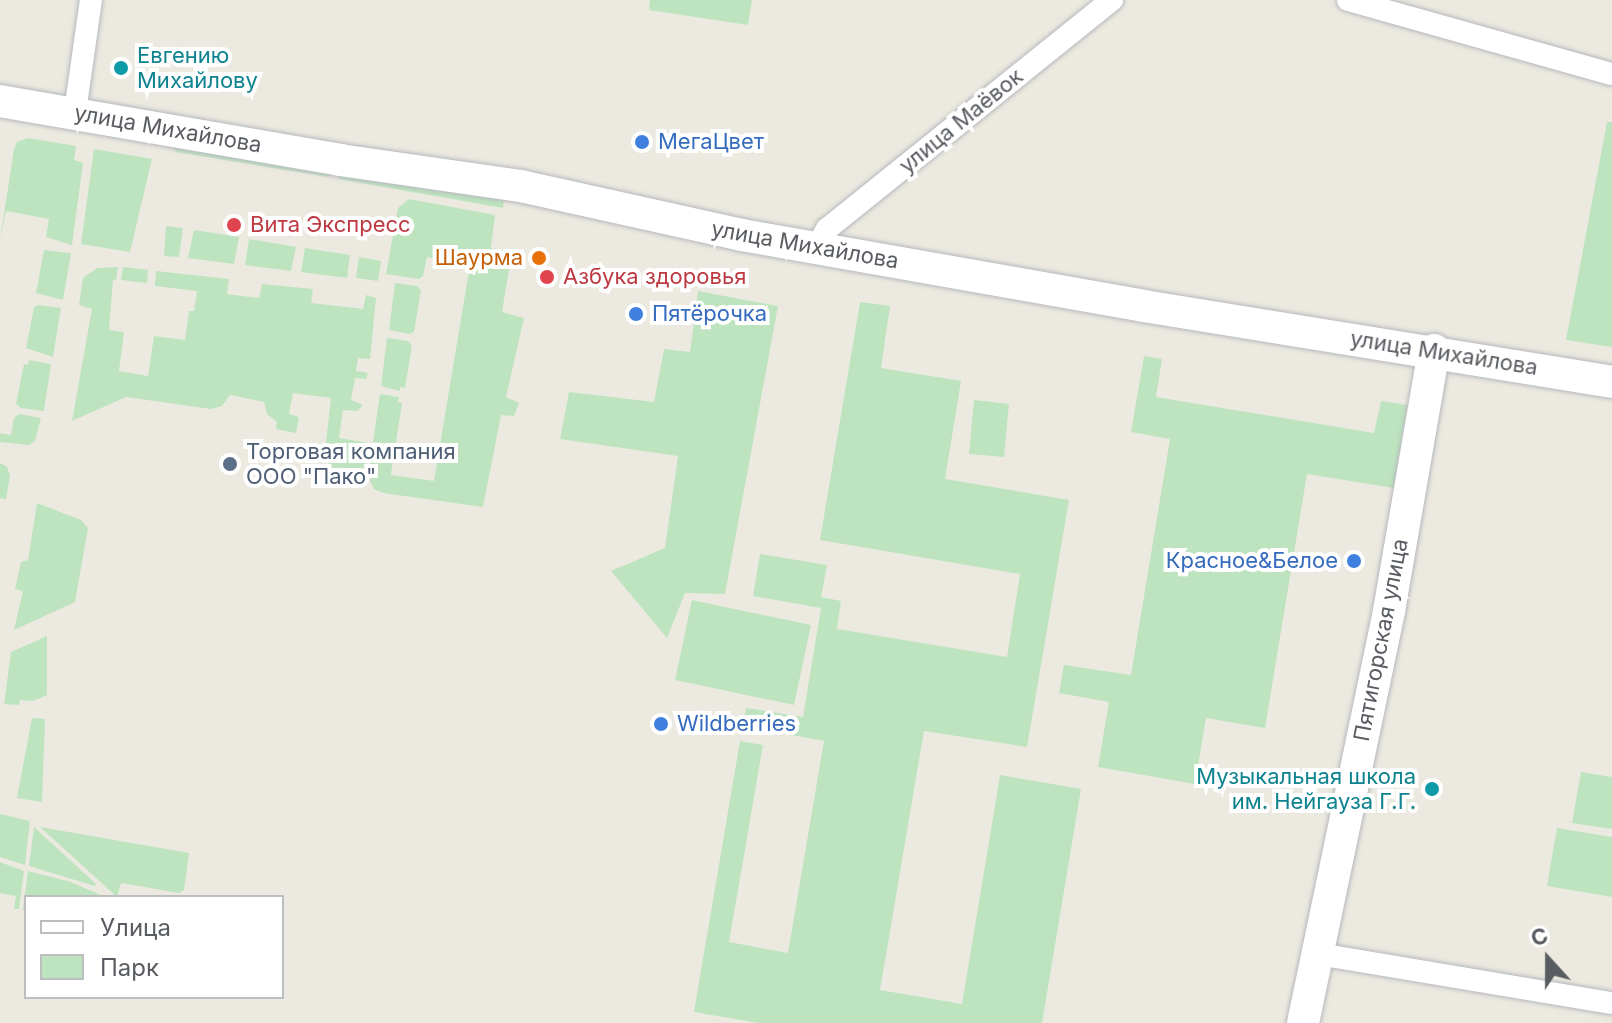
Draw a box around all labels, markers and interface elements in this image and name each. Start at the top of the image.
place label: Евгению Михайлову [137,42,258,94]
marker: Евгению Михайлову [112,59,130,77]
street label: улица Маёвок [894,63,1028,179]
street label: улица Михайлова [72,100,264,158]
place label: МегаЦвет [658,129,764,155]
marker: МегаЦвет [633,133,651,151]
place label: Вита Экспресс [250,212,411,238]
marker: Вита Экспресс [225,216,243,234]
street label: улица Михайлова [709,216,901,274]
place label: Шаурма [435,245,523,271]
marker: Шаурма [530,249,548,267]
place label: Азбука здоровья [563,264,746,290]
marker: Азбука здоровья [538,268,556,286]
place label: Пятёрочка [652,301,767,327]
marker: Пятёрочка [627,305,645,323]
street label: улица Михайлова [1348,325,1540,381]
place label: Торговая компания ООО "Пако" [246,438,456,490]
marker: Торговая компания ООО "Пако" [221,455,239,473]
street label: Пятигорская улица [1348,536,1414,744]
place label: Красное&Белое [1166,548,1338,574]
marker: Красное&Белое [1345,552,1363,570]
place label: Wildberries [677,711,796,737]
marker: Wildberries [652,715,670,733]
place label: Музыкальная школа им. Нейгауза Г.Г. [1196,763,1416,814]
marker: Музыкальная школа им. Нейгауза Г.Г. [1423,780,1441,798]
legend [24,895,284,999]
text: Улица [100,913,171,942]
north arrow [1508,919,1588,999]
text: С [1527,922,1552,952]
text: Парк [100,953,159,982]

